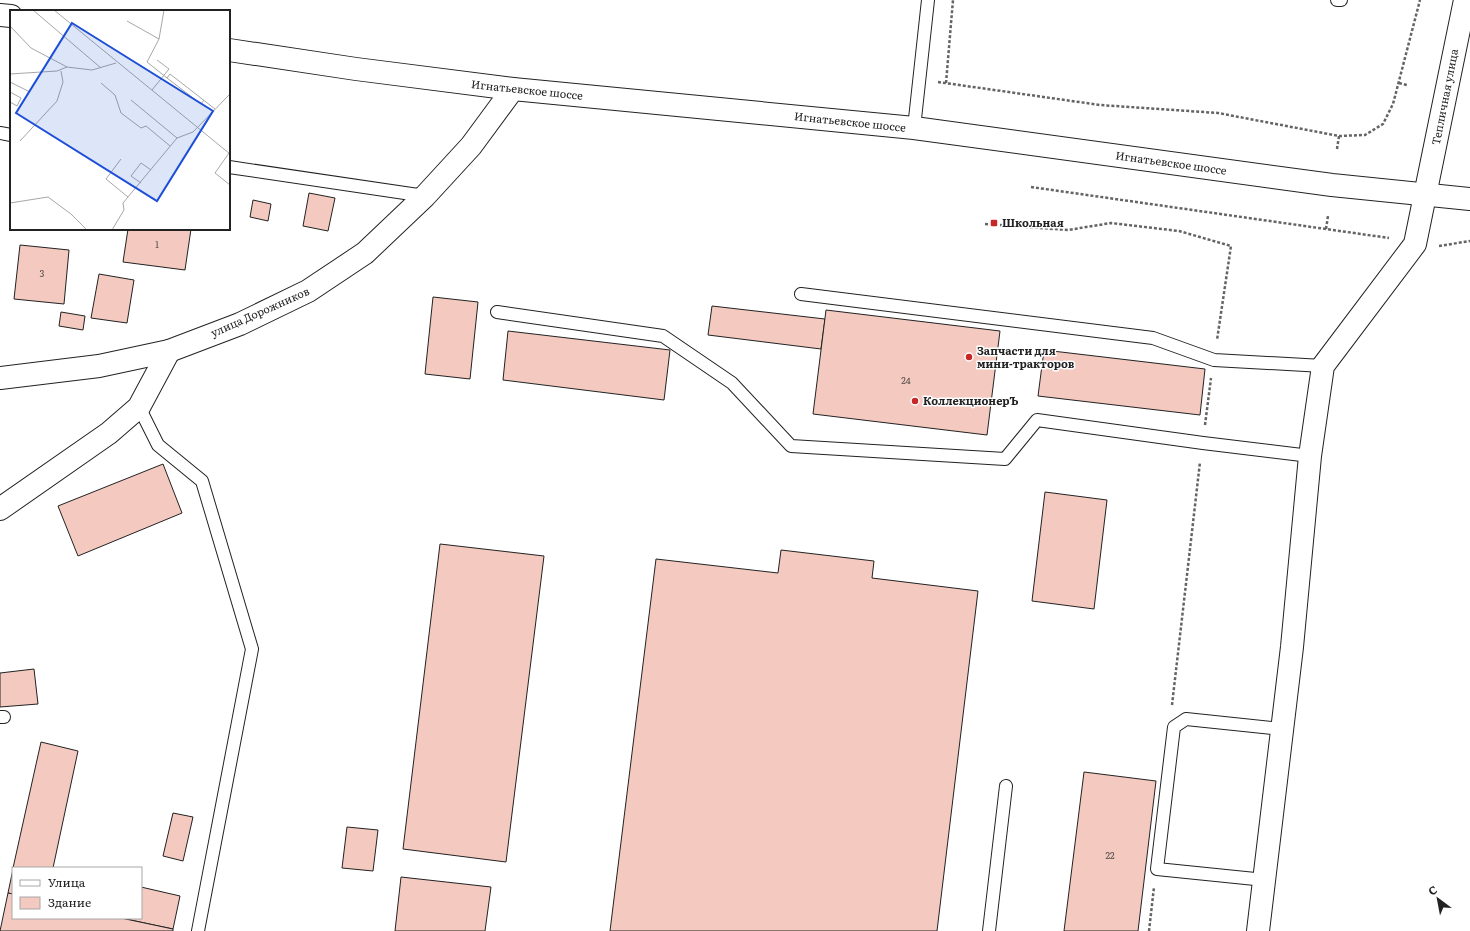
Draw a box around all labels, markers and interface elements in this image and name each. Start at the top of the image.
inset map [10,10,230,230]
street label: Тепличная улица [1427,47,1461,146]
street label: Игнатьевское шоссе [471,75,584,103]
street label: Игнатьевское шоссе [794,107,907,135]
street label: Игнатьевское шоссе [1115,146,1228,178]
place label: Школьная [1002,214,1064,230]
marker: Школьная [989,218,999,228]
house number: 1 [155,237,159,251]
house number: 3 [40,266,45,280]
street label: улица Дорожников [208,282,312,340]
place label: Запчасти для мини-тракторов [977,342,1075,371]
marker: Запчасти для мини-тракторов [964,352,974,362]
house number: 24 [901,373,911,387]
place label: КоллекционерЪ [923,392,1019,408]
marker: КоллекционерЪ [910,396,920,406]
house number: 22 [1105,848,1115,862]
legend [12,867,142,919]
text: Улица [48,873,86,891]
north arrow [1418,879,1458,919]
text: С [1425,881,1440,899]
text: Здание [48,893,91,911]

